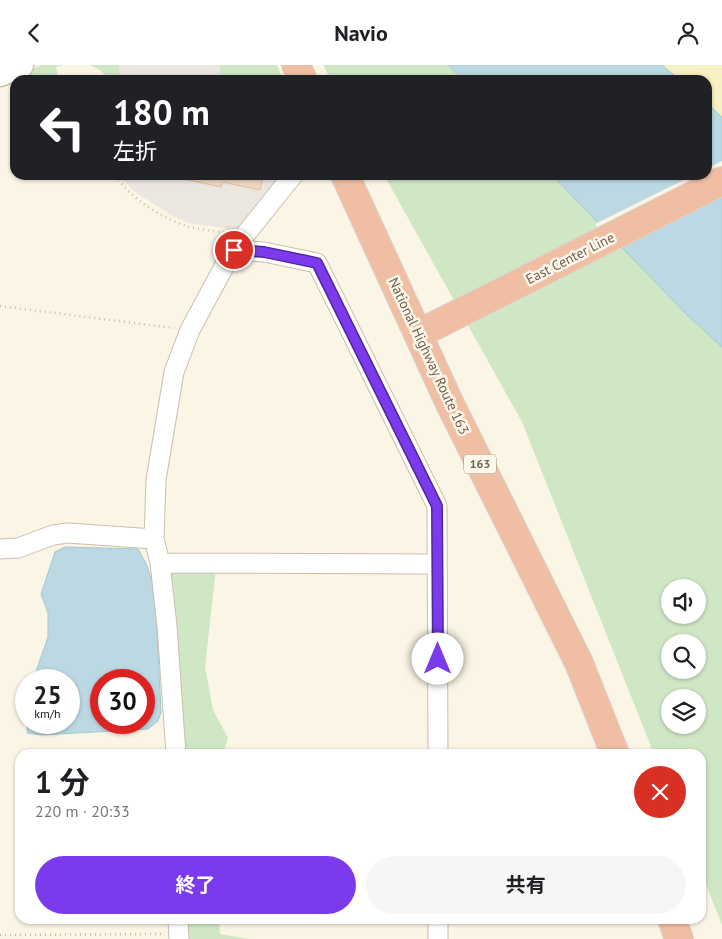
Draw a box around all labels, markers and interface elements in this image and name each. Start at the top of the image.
icon: back [20,19,48,47]
text: Navio [334,19,388,47]
icon: person [674,19,702,47]
text: 180 m [113,89,210,135]
icon: left [30,95,95,160]
text: 左折 [113,137,157,165]
street label: East Center Line [523,228,617,288]
pin [213,229,255,271]
icon: arrive [220,236,248,264]
street label: National Highway Route 163 [385,275,473,437]
road number: 163 [464,454,496,473]
map controls [661,579,706,734]
button: sound [661,579,706,624]
position arrow [411,632,463,684]
button: search [661,634,706,679]
speed limit sign: 30 [90,669,155,734]
text: 25 [33,679,62,711]
button: layers [661,689,706,734]
text: km/h [34,706,61,721]
text: 1 分 [35,762,90,801]
button: close [634,766,686,818]
text: 220 m · 20:33 [35,801,130,821]
button: 終了 [35,856,356,914]
button: 共有 [366,856,686,914]

